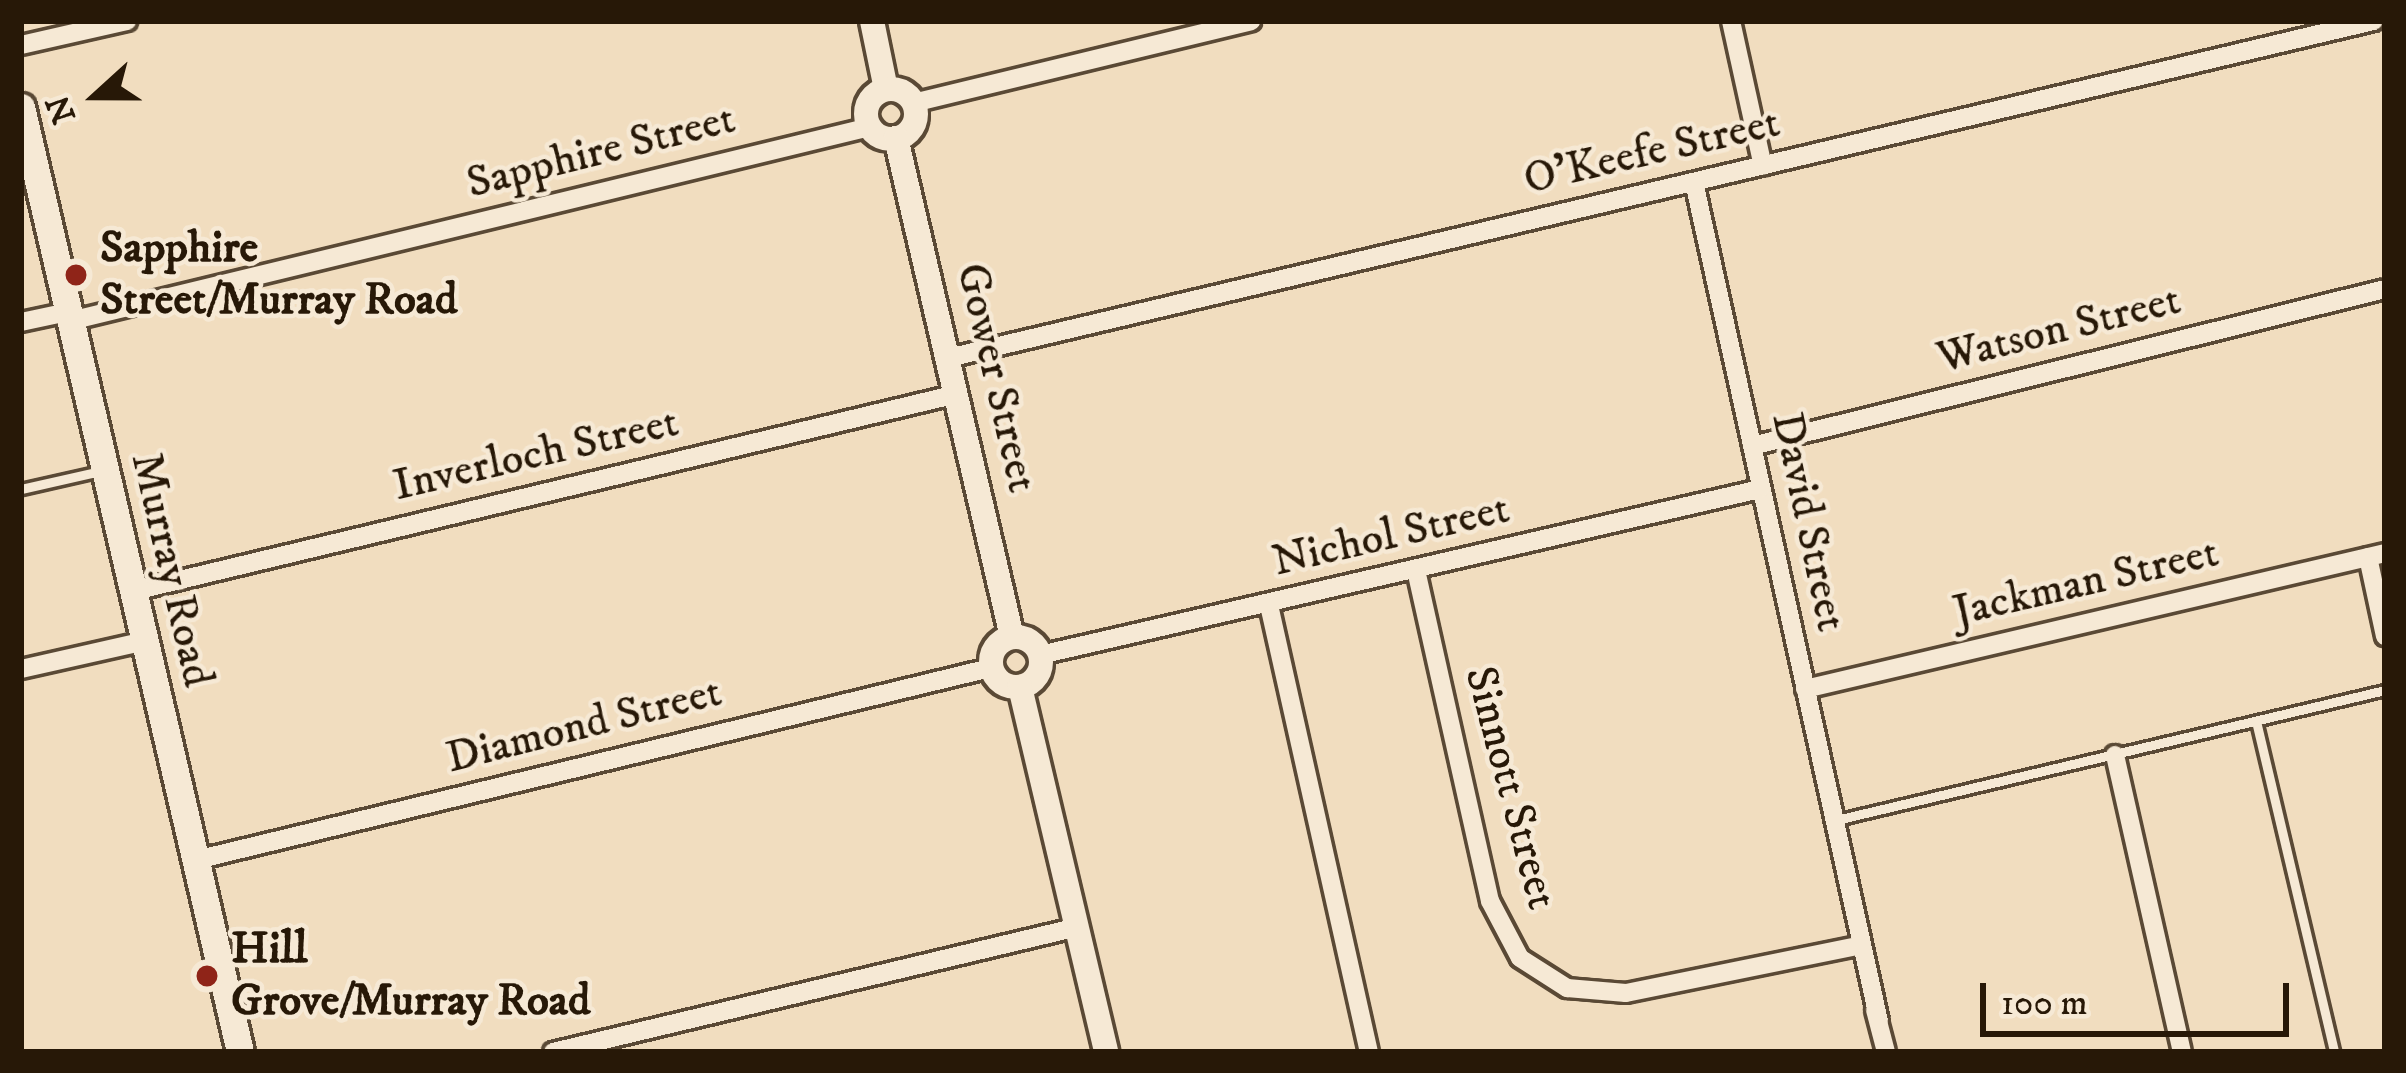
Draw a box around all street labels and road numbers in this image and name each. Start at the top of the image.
street label: Sapphire Street [461,93,741,211]
street label: O'Keefe Street [1519,96,1785,208]
street label: Gower Street [943,258,1049,498]
street label: Watson Street [1932,274,2186,386]
street label: Inverloch Street [388,396,684,514]
street label: David Street [1758,408,1858,636]
street label: Murray Road [118,448,224,692]
street label: Nichol Street [1267,483,1515,589]
street label: Jackman Street [1948,526,2224,640]
street label: Sinnott Street [1452,661,1568,915]
street label: Diamond Street [441,666,727,786]

